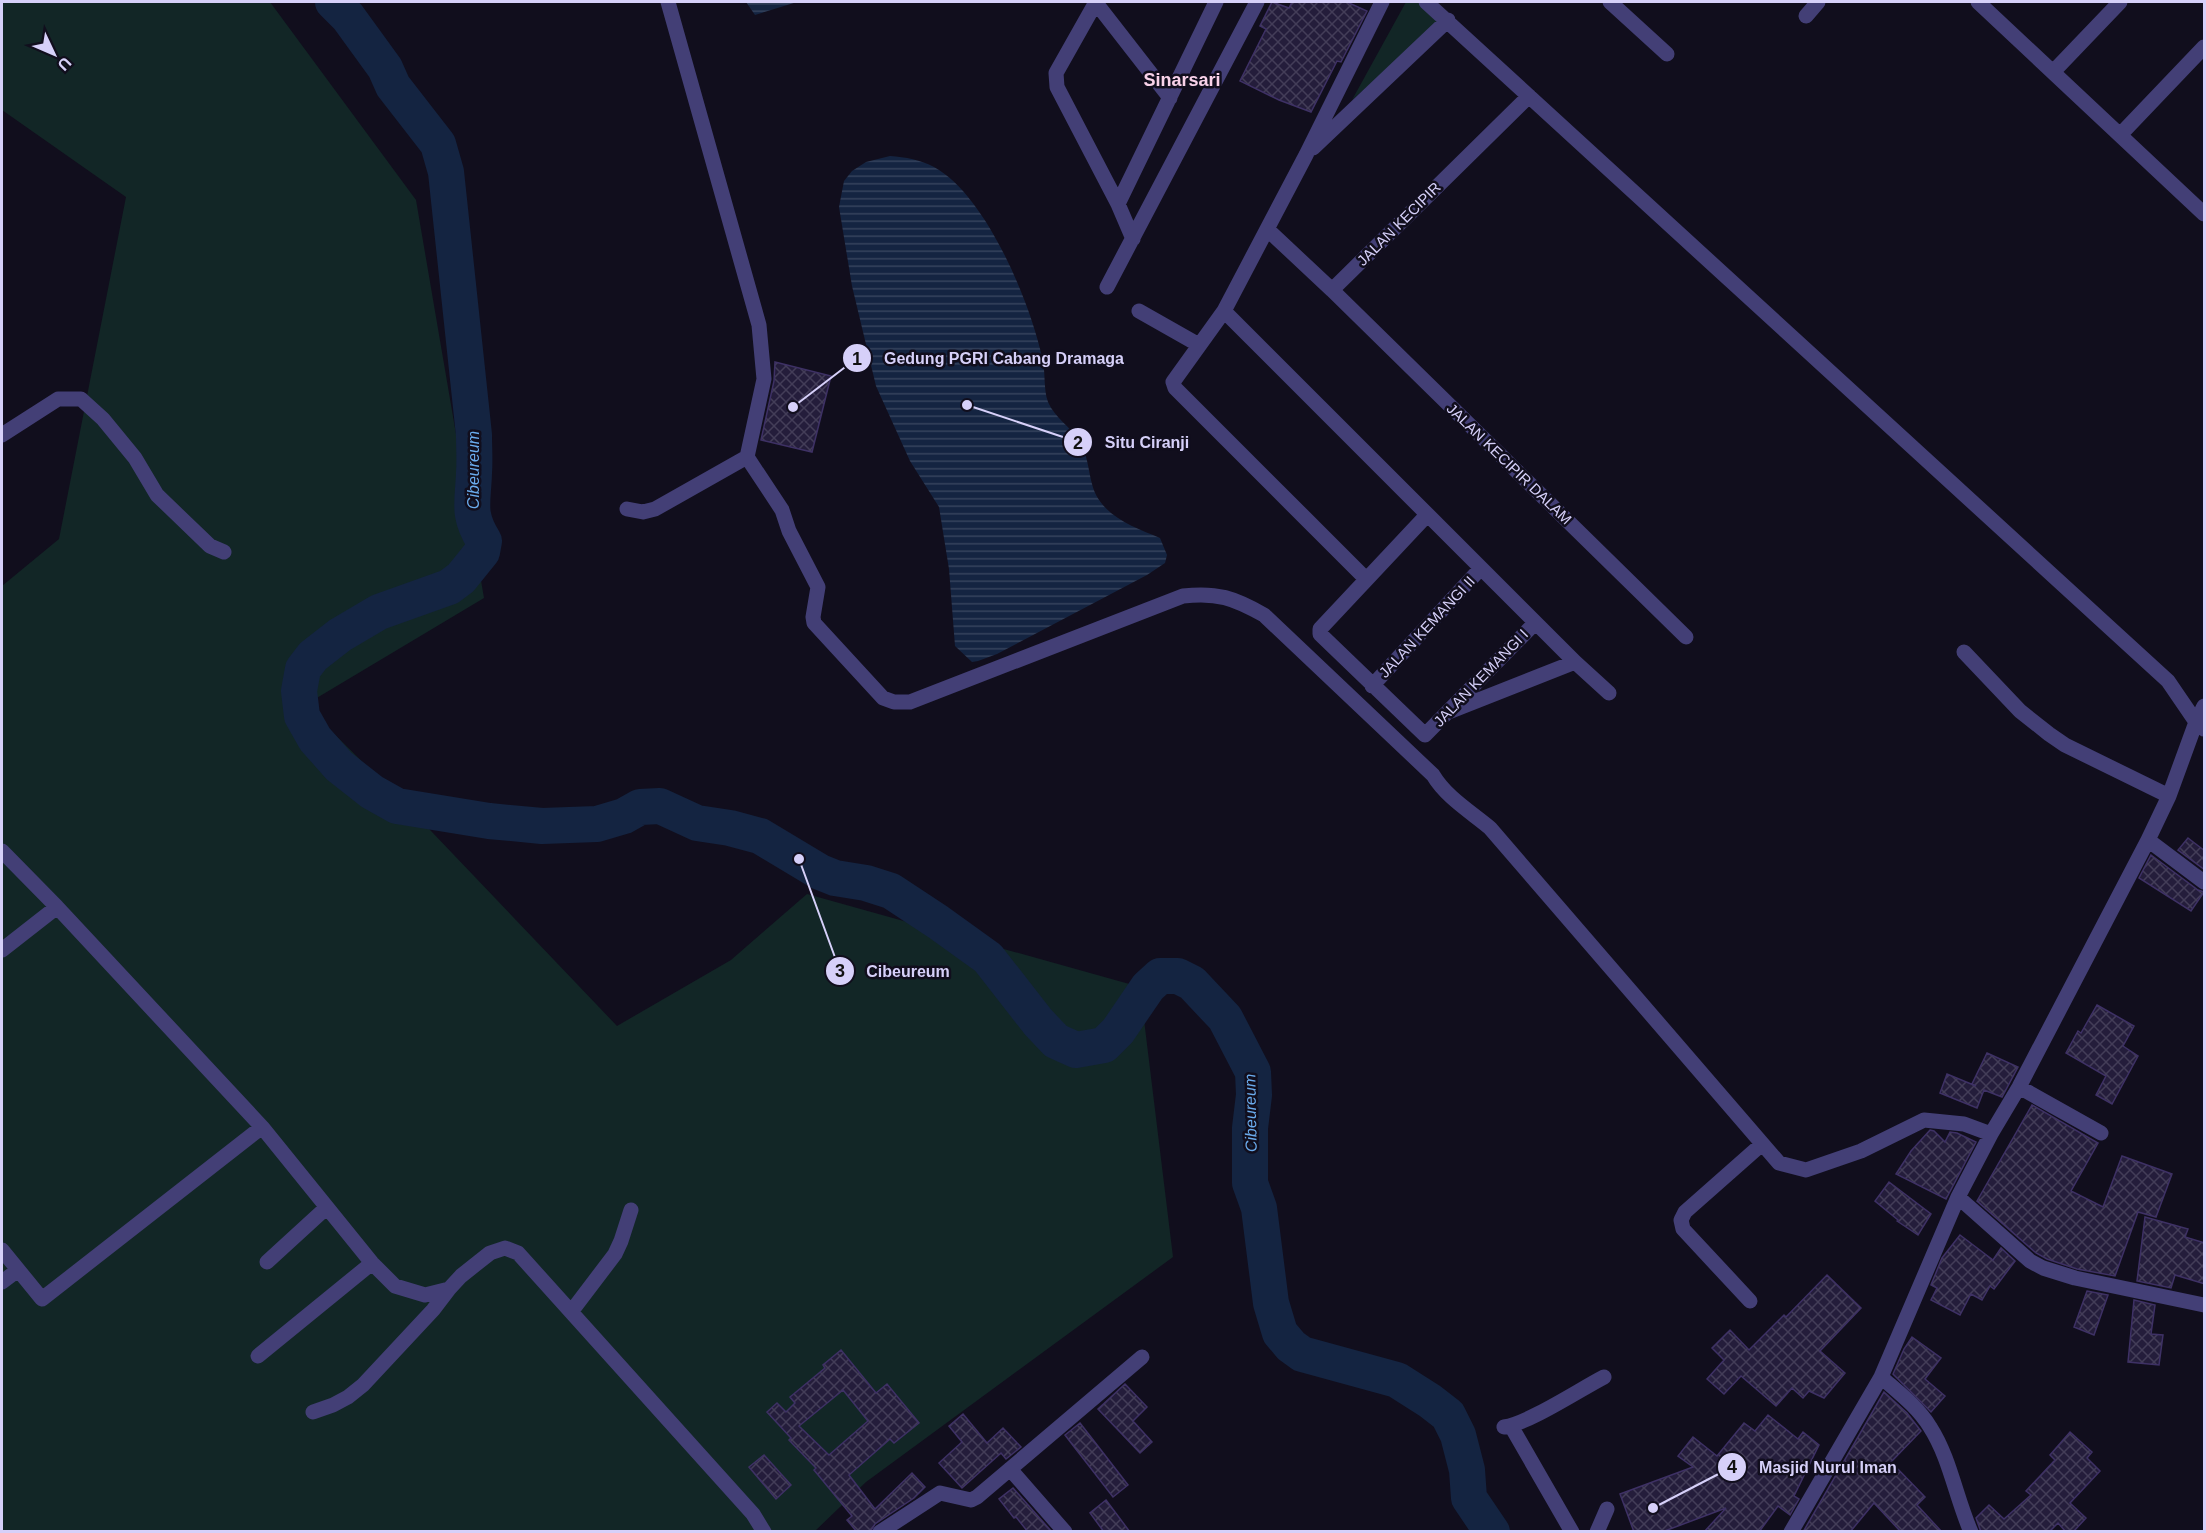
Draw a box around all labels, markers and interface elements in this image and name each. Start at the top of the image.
north arrow [24,24,84,84]
text: U [54,54,75,74]
district label: Sinarsari [1143,70,1221,90]
street label: JALAN KECIPIR [1353,178,1444,269]
callout: Gedung PGRI Cabang Dramaga [842,341,1136,375]
text: 1 [852,349,862,369]
text: Gedung PGRI Cabang Dramaga [884,350,1124,367]
street label: JALAN KECIPIR DALAM [1443,400,1575,528]
callout: Situ Ciranji [1063,425,1202,459]
water label: Cibeureum [465,431,482,509]
text: 2 [1073,433,1083,453]
text: Situ Ciranji [1105,434,1189,451]
street label: JALAN KEMANGI II [1375,572,1479,682]
street label: JALAN KEMANGI I [1430,626,1532,730]
callout: Cibeureum [825,954,962,988]
text: 3 [835,961,845,981]
text: Cibeureum [866,963,950,980]
water label: Cibeureum [1241,1074,1260,1152]
callout: Masjid Nurul Iman [1717,1450,1909,1484]
text: 4 [1727,1457,1737,1477]
text: Masjid Nurul Iman [1759,1459,1897,1476]

